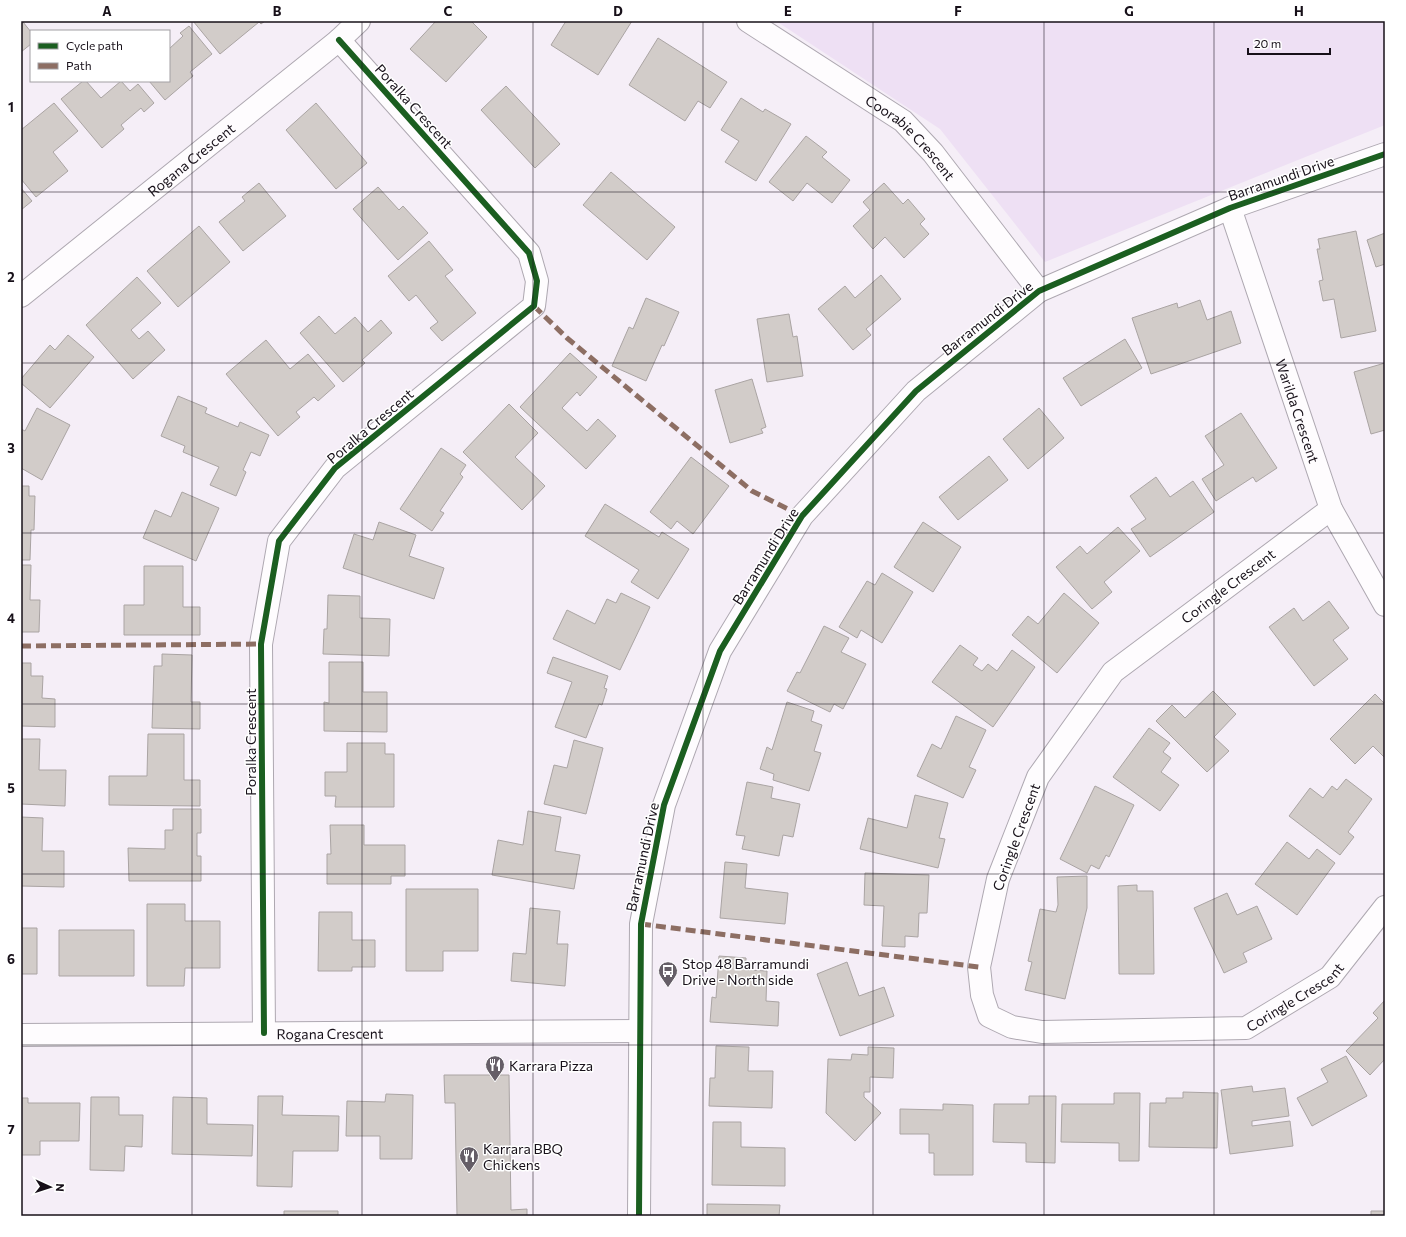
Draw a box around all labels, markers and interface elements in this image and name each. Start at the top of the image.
text: A [102,3,112,19]
text: B [273,3,282,19]
text: C [444,3,453,19]
text: D [613,3,623,19]
text: E [784,3,792,19]
text: F [954,3,962,19]
text: G [1124,3,1134,19]
text: H [1294,3,1304,19]
legend [30,30,170,82]
scale bar [1248,30,1330,56]
text: 20 m [1254,36,1281,50]
text: Cycle path [66,38,123,52]
text: Path [66,58,92,72]
street label: Poralka Crescent [372,60,456,152]
street label: Coorabie Crescent [863,91,959,183]
text: 1 [8,99,14,115]
street label: Rogana Crescent [144,119,238,199]
street label: Barramundi Drive [1226,152,1336,204]
text: 2 [7,269,15,285]
street label: Barramundi Drive [938,277,1036,359]
street label: Warilda Crescent [1273,357,1323,465]
street label: Poralka Crescent [323,385,417,467]
text: 3 [7,440,15,456]
street label: Barramundi Drive [728,504,802,608]
street label: Coringle Crescent [1178,545,1278,627]
text: 4 [7,610,15,626]
street label: Poralka Crescent [242,688,259,796]
text: 5 [7,780,15,796]
street label: Coringle Crescent [989,781,1043,893]
street label: Barramundi Drive [622,801,662,913]
text: 6 [7,951,15,967]
place label: Stop 48 Barramundi Drive - North side [682,955,809,988]
street label: Coringle Crescent [1243,959,1347,1035]
bus stop icon: Stop 48 Barramundi Drive - North side [657,960,679,988]
street label: Rogana Crescent [276,1024,384,1042]
restaurant icon: Karrara Pizza [484,1054,506,1082]
place label: Karrara Pizza [509,1057,593,1074]
text: 7 [7,1121,15,1137]
place label: Karrara BBQ Chickens [483,1140,563,1173]
restaurant icon: Karrara BBQ Chickens [458,1145,480,1173]
north arrow [30,1167,70,1207]
text: N [54,1183,67,1192]

